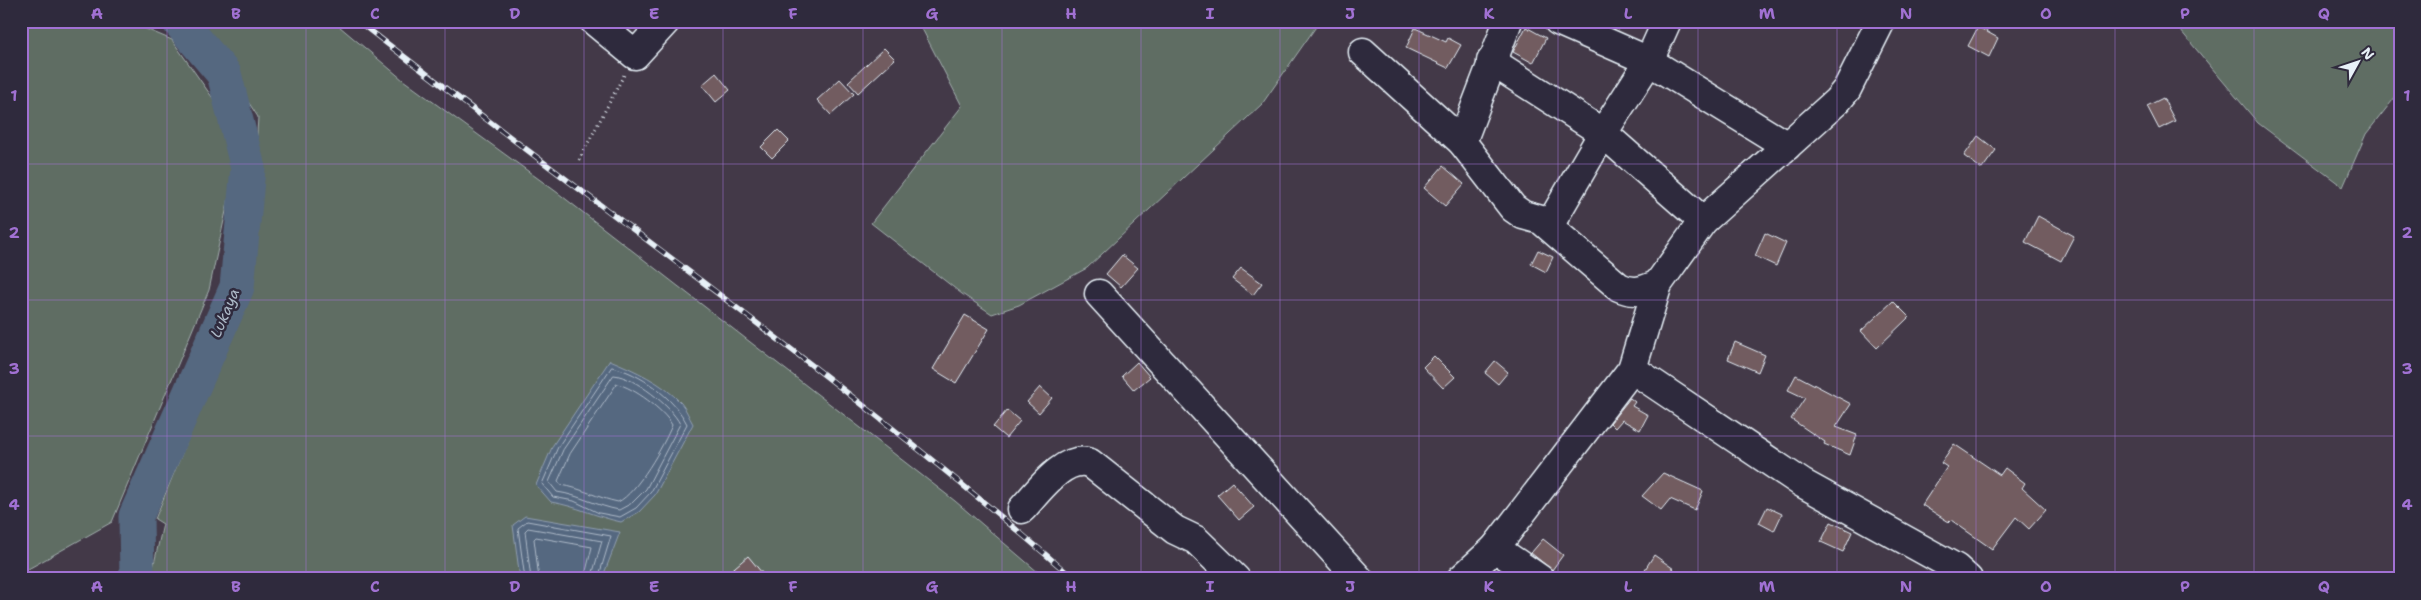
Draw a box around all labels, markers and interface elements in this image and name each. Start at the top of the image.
text: A [91,3,103,24]
text: B [231,3,241,24]
text: C [370,3,380,24]
text: D [509,3,521,24]
text: E [649,3,659,24]
text: F [788,3,798,24]
text: G [926,3,939,24]
text: H [1065,3,1077,24]
text: I [1206,3,1215,24]
text: J [1345,3,1355,24]
text: K [1484,3,1495,24]
text: L [1624,3,1633,24]
text: M [1759,3,1776,24]
text: N [1900,3,1912,24]
text: O [2040,3,2052,24]
text: P [2180,3,2190,24]
text: Q [2318,3,2330,24]
north arrow [2334,38,2384,88]
text: N [2357,44,2378,64]
text: 1 [10,85,18,106]
text: 1 [2403,85,2411,106]
text: 2 [8,222,20,243]
text: 2 [2401,222,2413,243]
water label: Lukaya [206,285,244,341]
text: 3 [8,358,20,379]
text: 3 [2401,358,2413,379]
text: 4 [8,494,20,515]
text: 4 [2401,494,2413,515]
text: A [91,576,103,597]
text: B [231,576,241,597]
text: C [370,576,380,597]
text: D [509,576,521,597]
text: E [649,576,659,597]
text: F [788,576,798,597]
text: G [926,576,939,597]
text: H [1065,576,1077,597]
text: I [1206,576,1215,597]
text: J [1345,576,1355,597]
text: K [1484,576,1495,597]
text: L [1624,576,1633,597]
text: M [1759,576,1776,597]
text: N [1900,576,1912,597]
text: O [2040,576,2052,597]
text: P [2180,576,2190,597]
text: Q [2318,576,2330,597]

